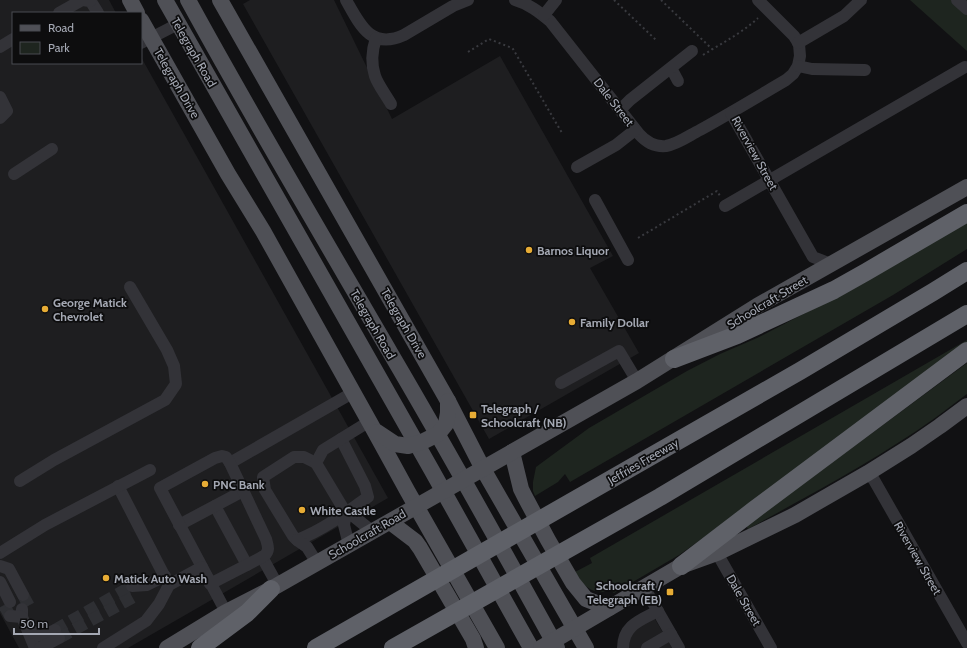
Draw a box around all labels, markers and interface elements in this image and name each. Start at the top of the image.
legend [12,12,142,64]
street label: Telegraph Road [168,15,220,89]
text: Road [48,20,74,35]
text: Park [48,40,70,55]
street label: Telegraph Drive [151,45,203,121]
street label: Dale Street [591,75,637,129]
street label: Riverview Street [728,113,782,193]
place label: Barnos Liquor [537,243,609,258]
marker: Barnos Liquor [524,245,534,255]
street label: Schoolcraft Street [724,272,810,332]
street label: Telegraph Drive [378,285,430,361]
street label: Telegraph Road [347,287,399,361]
place label: George Matick Chevrolet [53,295,127,324]
marker: George Matick Chevrolet [40,304,50,314]
place label: Family Dollar [580,315,649,330]
marker: Family Dollar [567,317,577,327]
place label: Telegraph / Schoolcraft (NB) [481,401,567,430]
marker: Telegraph / Schoolcraft (NB) [468,410,478,420]
street label: Jeffries Freeway [604,435,681,488]
place label: PNC Bank [213,477,265,492]
marker: PNC Bank [200,479,210,489]
place label: White Castle [310,503,376,518]
marker: White Castle [297,505,307,515]
street label: Schoolcraft Road [326,506,408,562]
street label: Riverview Street [891,519,945,597]
place label: Matick Auto Wash [114,571,207,586]
street label: Dale Street [723,572,765,628]
marker: Matick Auto Wash [101,573,111,583]
place label: Schoolcraft / Telegraph (EB) [587,578,663,607]
marker: Schoolcraft / Telegraph (EB) [665,587,675,597]
scale bar [14,610,99,636]
text: 50 m [20,616,48,631]

